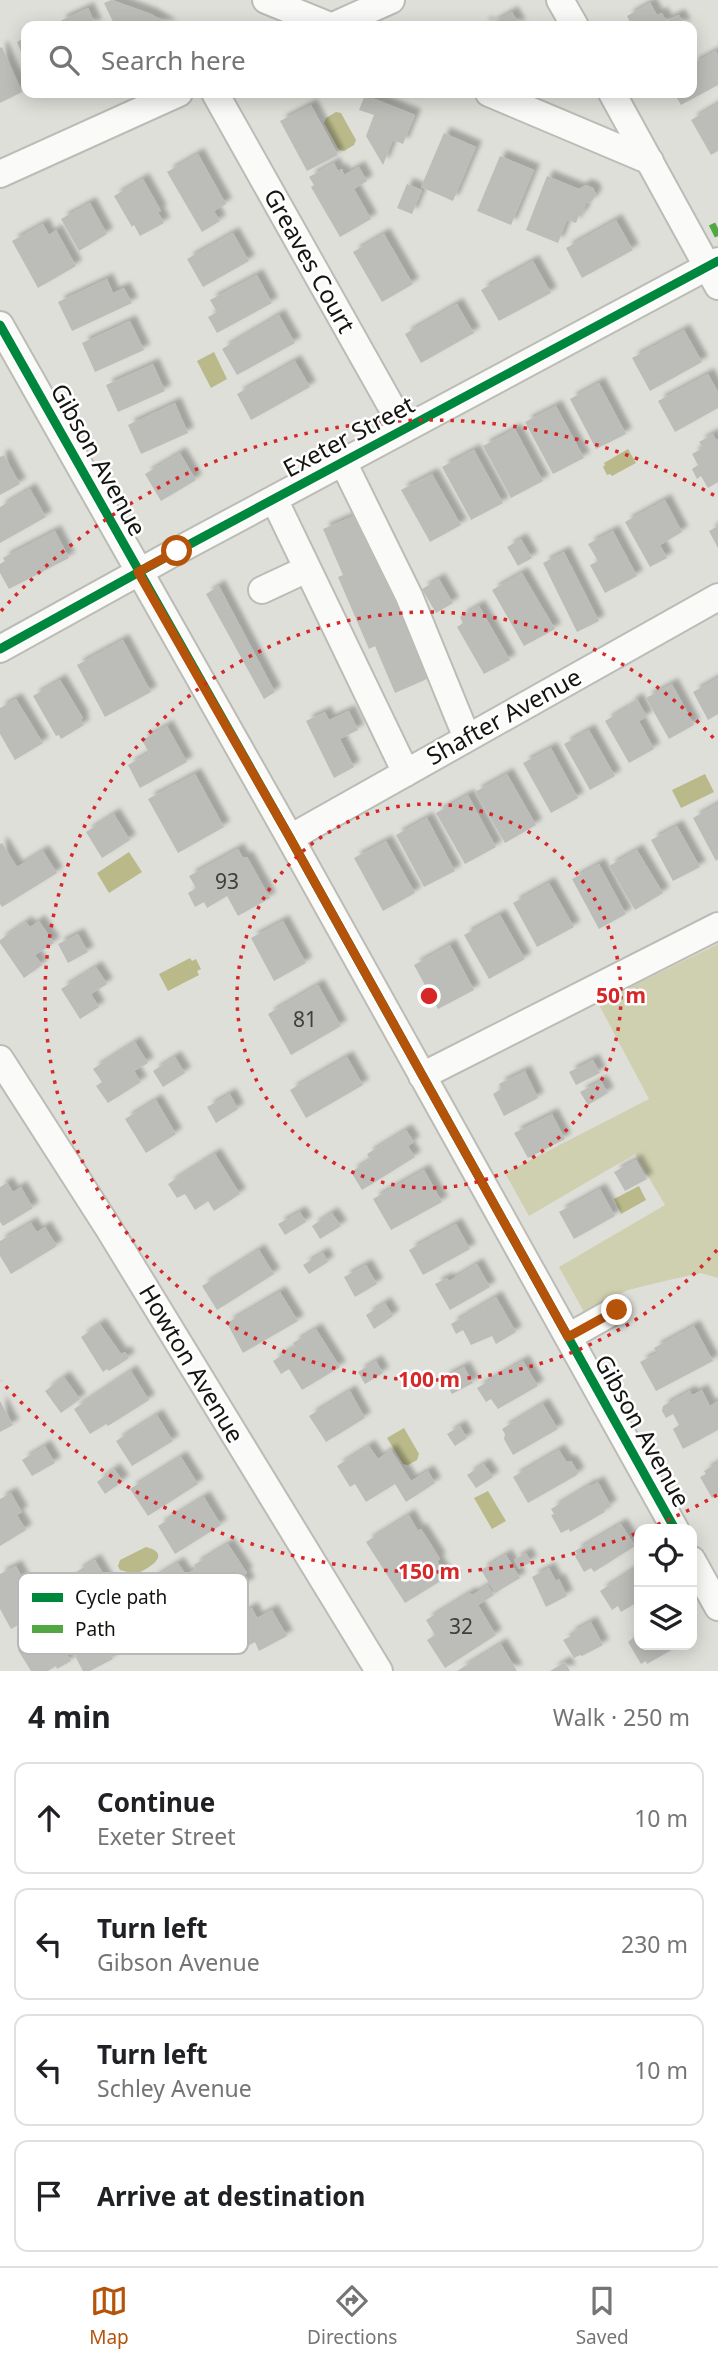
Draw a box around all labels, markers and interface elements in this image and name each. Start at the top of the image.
search box [21,21,697,98]
icon: search [45,41,83,79]
text: Search here [101,42,246,78]
street label: Greaves Court [257,182,364,339]
street label: Gibson Avenue [44,377,155,542]
street label: Exeter Street [277,387,420,484]
route start [161,535,192,566]
street label: Shafter Avenue [420,659,587,772]
house number: 93 [215,867,239,895]
text: 50 m [596,981,646,1009]
centre of rings [417,984,441,1008]
house number: 81 [293,1005,317,1033]
street label: Howton Avenue [132,1278,253,1449]
route end [601,1294,632,1325]
street label: Gibson Avenue [588,1348,699,1513]
text: 100 m [398,1365,460,1393]
map controls [634,1524,697,1650]
button: locate [634,1524,697,1587]
text: 150 m [398,1557,460,1585]
legend [18,1573,248,1654]
text: Cycle path [75,1584,167,1610]
button: layers [634,1587,697,1650]
house number: 32 [449,1612,473,1640]
text: Path [75,1616,116,1642]
text: 4 min [28,1696,111,1737]
text: Walk · 250 m [553,1701,690,1733]
text: Continue [97,1784,215,1820]
icon: ahead [30,1799,68,1837]
text: 10 m [634,1802,688,1834]
text: Exeter Street [97,1820,235,1852]
text: Turn left [97,1910,208,1946]
icon: left [30,1925,68,1963]
text: 230 m [621,1928,688,1960]
text: Gibson Avenue [97,1946,260,1978]
text: Turn left [97,2036,208,2072]
icon: left [30,2051,68,2089]
text: 10 m [634,2054,688,2086]
text: Schley Avenue [97,2072,252,2104]
icon: arrive [30,2177,68,2215]
text: Arrive at destination [97,2178,366,2214]
tab: Map [89,2282,129,2350]
tab: Directions [307,2282,397,2350]
tab: Saved [576,2282,629,2350]

